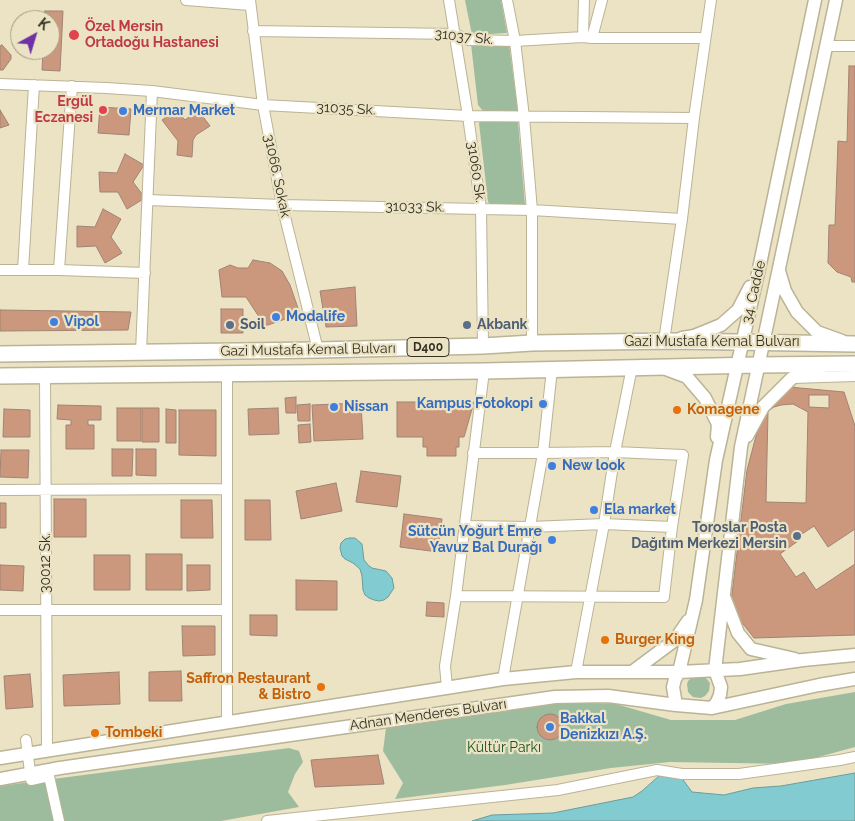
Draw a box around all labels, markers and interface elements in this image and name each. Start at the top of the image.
north arrow [10,10,60,60]
text: K [35,15,52,33]
place label: Özel Mersin Ortadoğu Hastanesi [85,19,219,52]
street label: 31037 Sk. [434,26,494,48]
marker: Özel Mersin Ortadoğu Hastanesi [67,28,81,42]
place label: Ergül Eczanesi [35,94,93,126]
street label: 31035 Sk. [316,99,376,119]
place label: Mermar Market [133,103,235,119]
marker: Ergül Eczanesi [97,104,109,116]
marker: Mermar Market [117,105,129,117]
street label: 31066. Sokak [260,133,294,219]
street label: 31060 Sk. [463,141,489,203]
street label: 31033 Sk. [385,198,445,216]
street label: 34. Cadde [739,259,769,325]
place label: Modalife [286,309,345,325]
marker: Modalife [270,311,282,323]
place label: Vipol [64,314,99,330]
marker: Vipol [48,316,60,328]
place label: Soil [240,317,265,333]
place label: Akbank [477,317,527,333]
marker: Soil [224,319,236,331]
marker: Akbank [461,319,473,331]
street label: Gazi Mustafa Kemal Bulvarı [624,334,800,350]
road number: D400 [407,338,449,357]
street label: Gazi Mustafa Kemal Bulvarı [220,340,396,360]
place label: Kampus Fotokopi [417,396,533,412]
marker: Kampus Fotokopi [537,398,549,410]
place label: Nissan [344,399,389,415]
marker: Nissan [328,401,340,413]
place label: Komagene [687,402,760,418]
marker: Komagene [671,404,683,416]
place label: New look [562,458,625,474]
marker: New look [546,460,558,472]
place label: Ela market [604,502,676,518]
marker: Ela market [588,504,600,516]
place label: Toroslar Posta Dağıtım Merkezi Mersin [631,520,787,552]
place label: Sütcün Yoğurt Emre Yavuz Bal Durağı [408,524,542,556]
marker: Toroslar Posta Dağıtım Merkezi Mersin [791,530,803,542]
street label: 30012 Sk. [38,533,54,593]
marker: Sütcün Yoğurt Emre Yavuz Bal Durağı [546,534,558,546]
place label: Burger King [615,632,695,648]
marker: Burger King [599,634,611,646]
place label: Saffron Restaurant & Bistro [186,671,311,704]
marker: Saffron Restaurant & Bistro [315,681,327,693]
street label: Adnan Menderes Bulvarı [348,696,508,734]
place label: Bakkal Denizkızı A.Ş. [560,711,647,744]
marker: Bakkal Denizkızı A.Ş. [544,721,556,733]
place label: Tombeki [105,725,162,741]
marker: Tombeki [89,727,101,739]
park label: Kültür Parkı [467,740,541,756]

